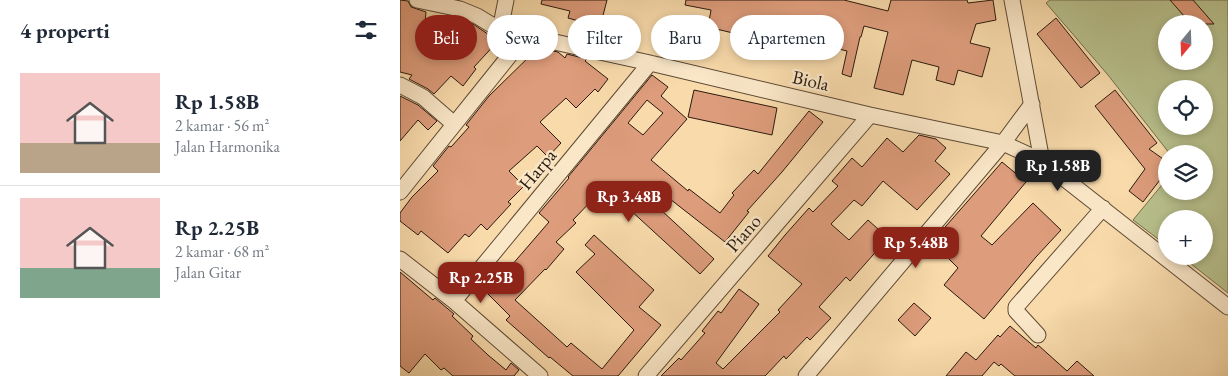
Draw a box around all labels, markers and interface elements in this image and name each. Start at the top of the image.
chip: Beli [415,15,477,60]
chip: Sewa [487,15,558,60]
chip: Filter [568,15,641,60]
chip: Baru [651,15,720,60]
chip: Apartemen [730,15,844,60]
north arrow [1158,15,1212,70]
map controls [1158,15,1213,265]
icon: filters [352,16,380,44]
text: 4 properti [20,17,110,44]
street label: Biola [790,64,832,97]
button: locate [1158,80,1213,135]
text: Rp 1.58B [175,88,259,115]
icon: home [60,93,120,153]
text: 2 kamar · 56 m² [175,115,269,136]
text: Jalan Harmonika [175,136,280,157]
street label: Harpa [513,143,562,195]
button: layers [1158,145,1213,200]
pin: Rp 1.58B [1006,150,1110,192]
text: Rp 1.58B [1026,155,1090,176]
pin: Rp 3.48B [577,180,681,223]
text: Rp 3.48B [597,186,661,207]
street label: Piano [720,209,767,257]
button: + [1158,210,1213,265]
text: Rp 2.25B [175,214,259,241]
icon: home [60,218,120,278]
pin: Rp 5.48B [864,226,968,269]
text: Rp 5.48B [884,232,948,253]
text: 2 kamar · 68 m² [175,241,269,262]
text: Jalan Gitar [175,262,241,283]
pin: Rp 2.25B [429,262,533,304]
text: Rp 2.25B [449,267,513,288]

